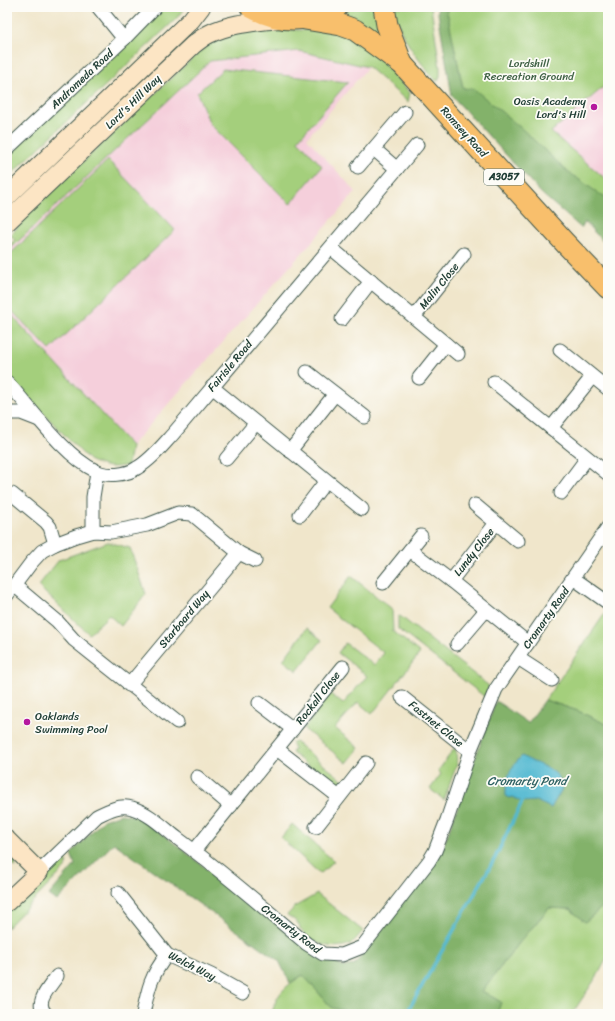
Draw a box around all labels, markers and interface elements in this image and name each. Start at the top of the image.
street label: Andromeda Road [45,44,119,114]
park label: Lordshill Recreation Ground [484,54,575,86]
street label: Lord's Hill Way [100,70,166,134]
place label: Oasis Academy Lord's Hill [514,92,587,124]
street label: Romsey Road [436,102,493,163]
marker: Oasis Academy Lord's Hill [589,102,599,112]
road number: A3057 [484,169,524,185]
street label: Malin Close [414,258,464,314]
street label: Fairisle Road [203,335,258,396]
street label: Lundy Close [449,523,499,581]
street label: Cromarty Road [517,582,575,653]
street label: Starboard Way [154,585,214,653]
street label: Rockall Close [291,667,345,729]
street label: Fastnet Close [404,696,468,752]
place label: Oaklands Swimming Pool [35,707,109,739]
marker: Oaklands Swimming Pool [22,717,32,727]
water label: Cromarty Pond [487,770,570,792]
street label: Cromarty Road [257,899,326,959]
street label: Welch Way [165,946,219,986]

